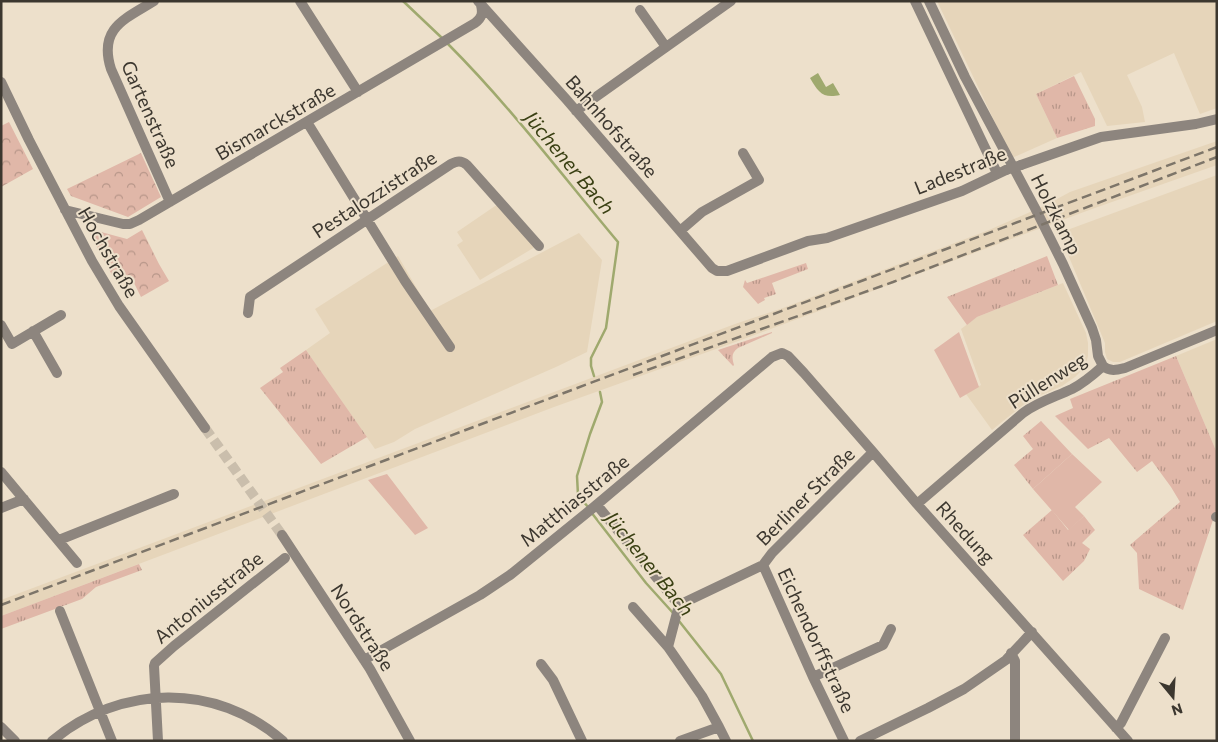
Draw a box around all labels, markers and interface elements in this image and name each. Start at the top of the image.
street label: Gartenstraße [117,57,185,171]
street label: Bahnhofstraße [561,70,663,182]
street label: Bismarckstraße [211,77,339,165]
water label: Jüchener Bach [519,104,620,219]
street label: Ladestraße [911,141,1009,199]
street label: Pestalozzistraße [308,145,440,243]
street label: Holzkamp [1027,170,1087,258]
street label: Hochstraße [74,202,144,302]
street label: Püllenweg [1004,347,1090,413]
street label: Berliner Straße [751,442,859,550]
street label: Matthiasstraße [515,449,633,551]
street label: Rhedung [932,496,1000,568]
water label: Jüchener Bach [599,504,699,620]
street label: Antoniusstraße [149,546,267,648]
street label: Eichendorffstraße [773,564,861,716]
street label: Nordstraße [326,579,400,675]
north arrow [1148,672,1198,722]
text: N [1170,700,1185,720]

